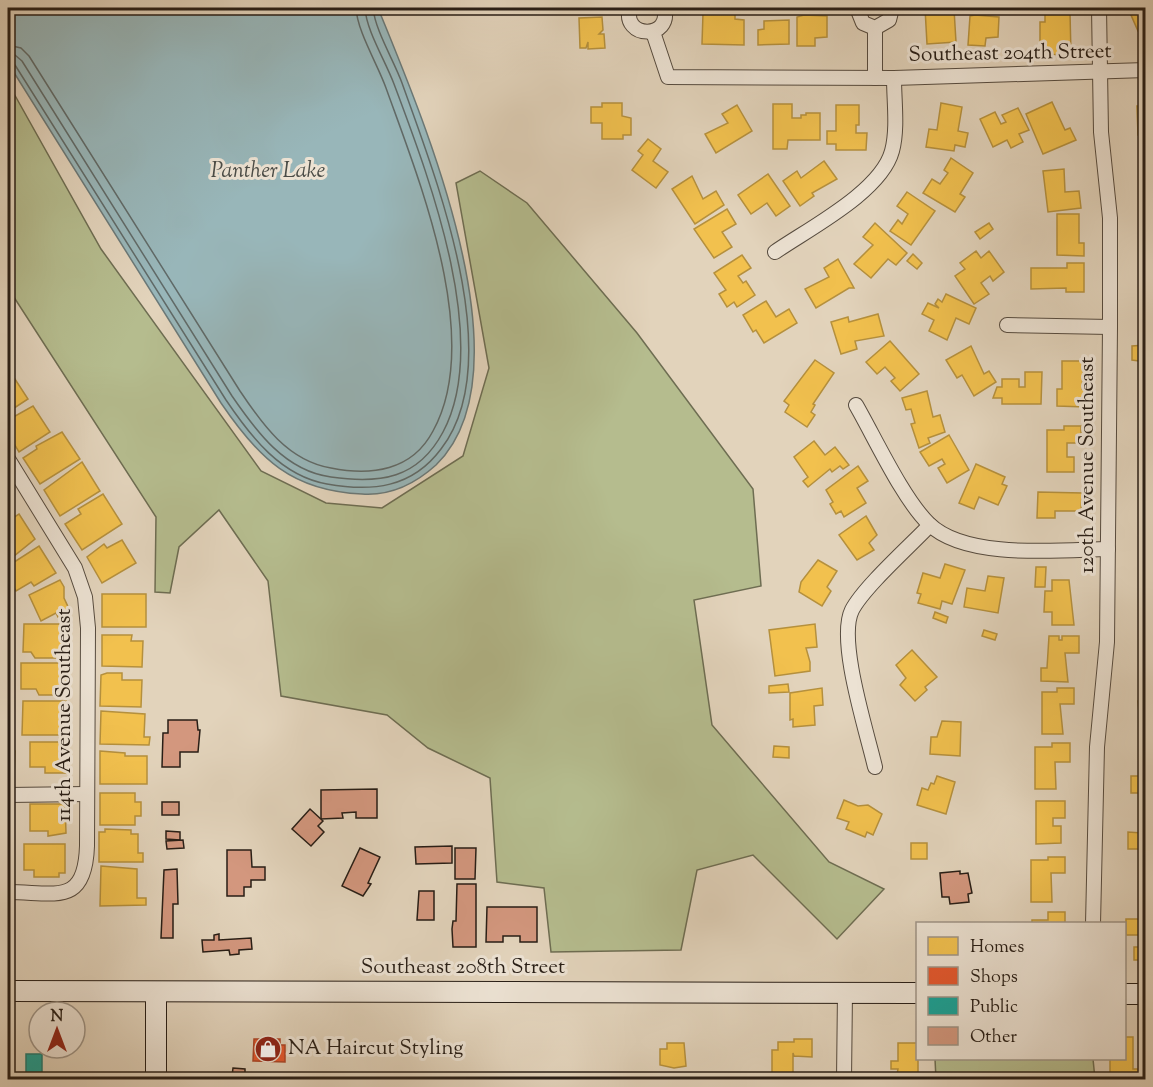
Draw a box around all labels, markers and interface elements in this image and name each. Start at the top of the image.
street label: Southeast 204th Street [908,37,1112,71]
water label: Panther Lake [211,156,326,188]
street label: 120th Avenue Southeast [1073,357,1103,573]
street label: 114th Avenue Southeast [50,608,80,822]
legend [916,922,1126,1060]
text: Homes [970,935,1024,961]
street label: Southeast 208th Street [361,953,565,983]
text: Shops [970,965,1018,991]
text: Public [970,995,1018,1021]
north arrow [27,1000,87,1060]
text: N [51,1006,64,1029]
text: Other [970,1025,1017,1051]
shop icon: NA Haircut Styling [253,1034,283,1064]
place label: NA Haircut Styling [288,1034,464,1064]

